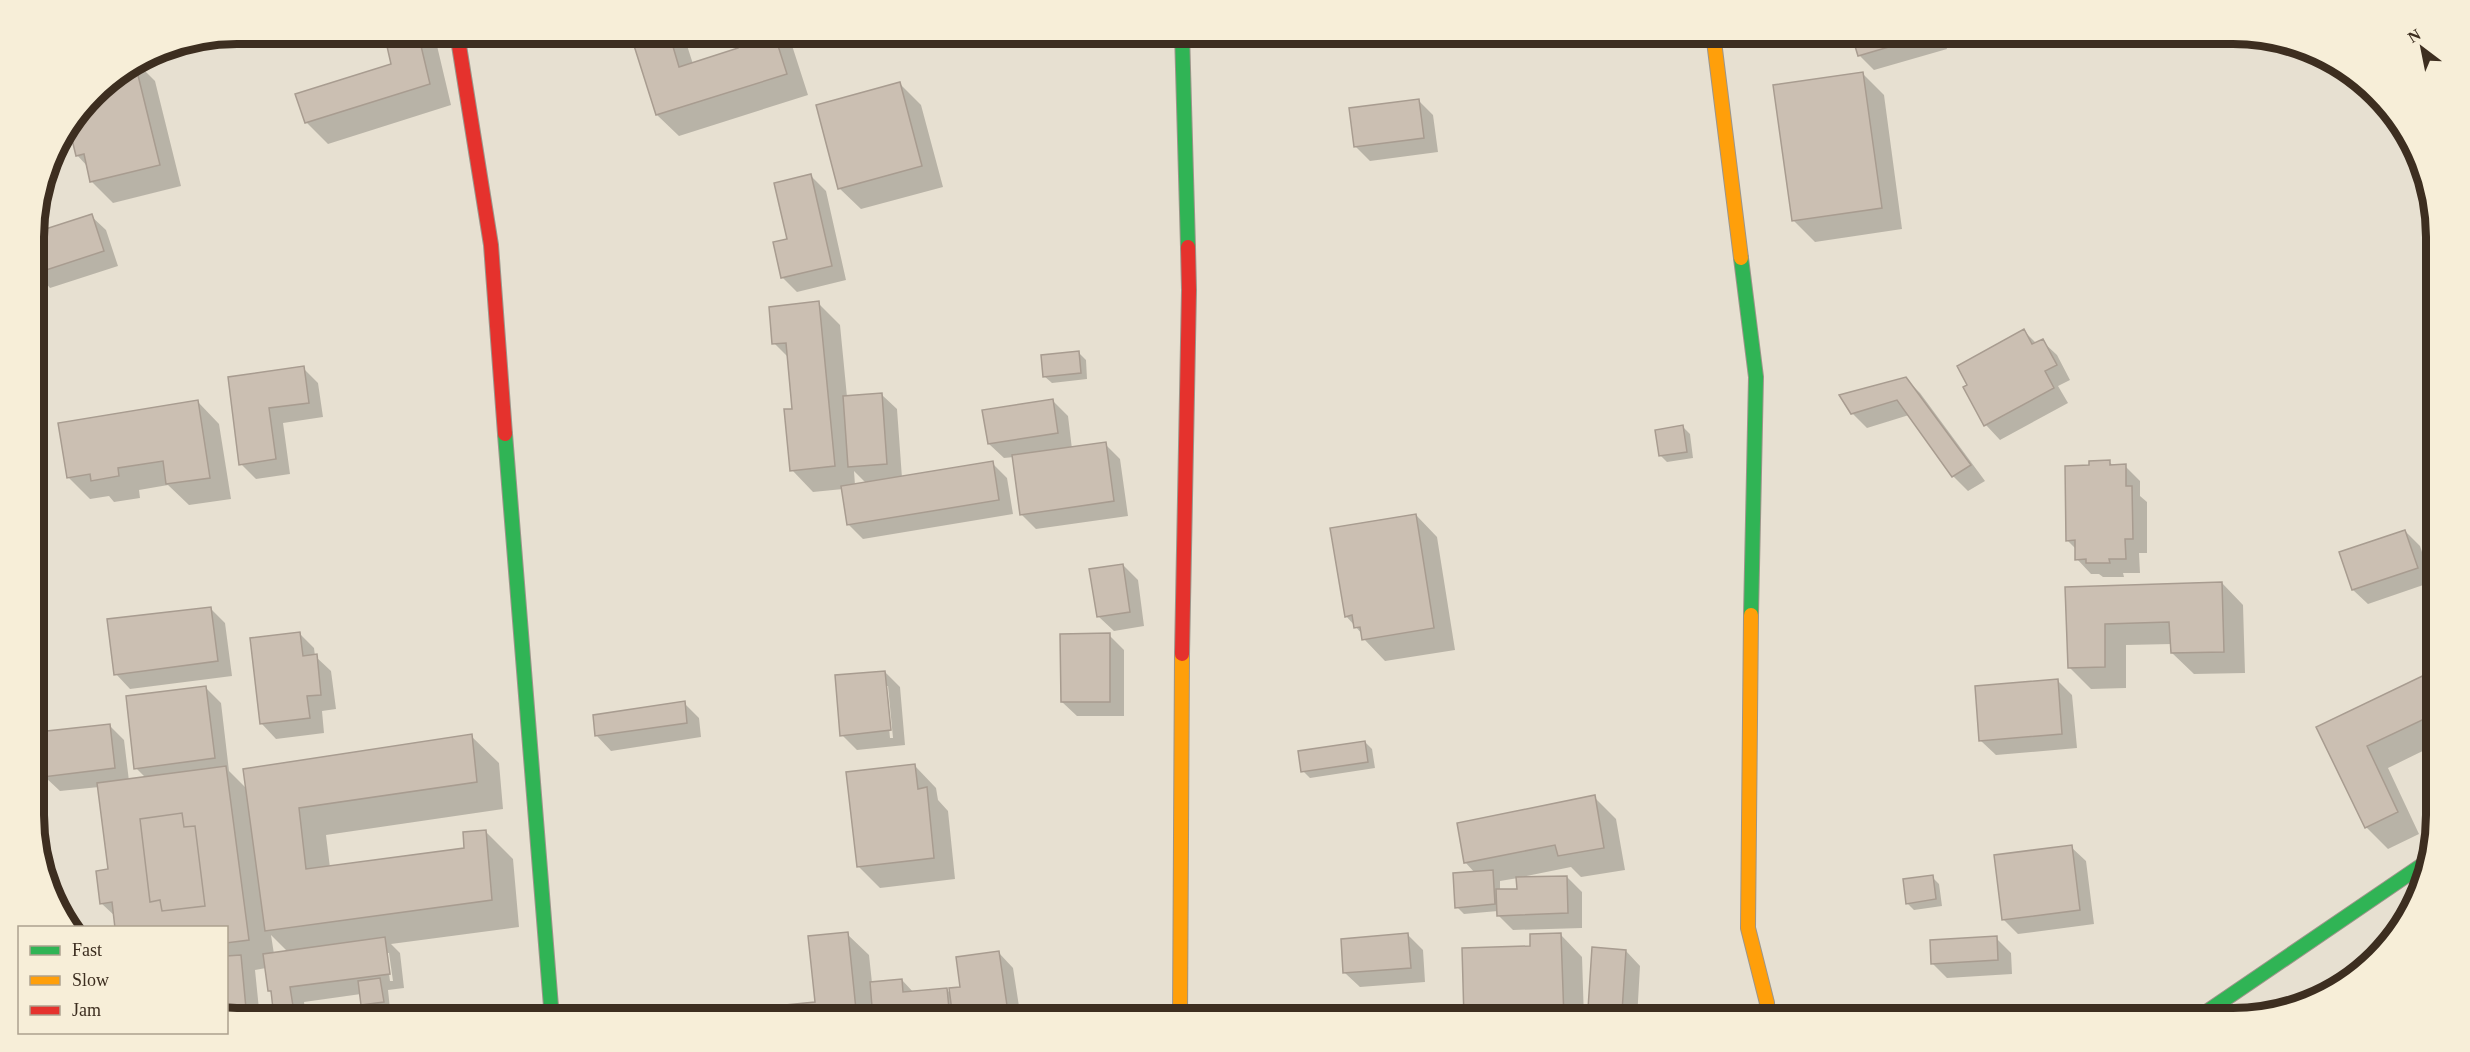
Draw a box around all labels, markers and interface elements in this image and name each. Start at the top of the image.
north arrow [2392,18,2452,78]
text: N [2405,25,2424,46]
legend [18,926,228,1034]
text: Fast [72,940,102,960]
text: Slow [72,970,109,990]
text: Jam [72,1000,101,1020]

